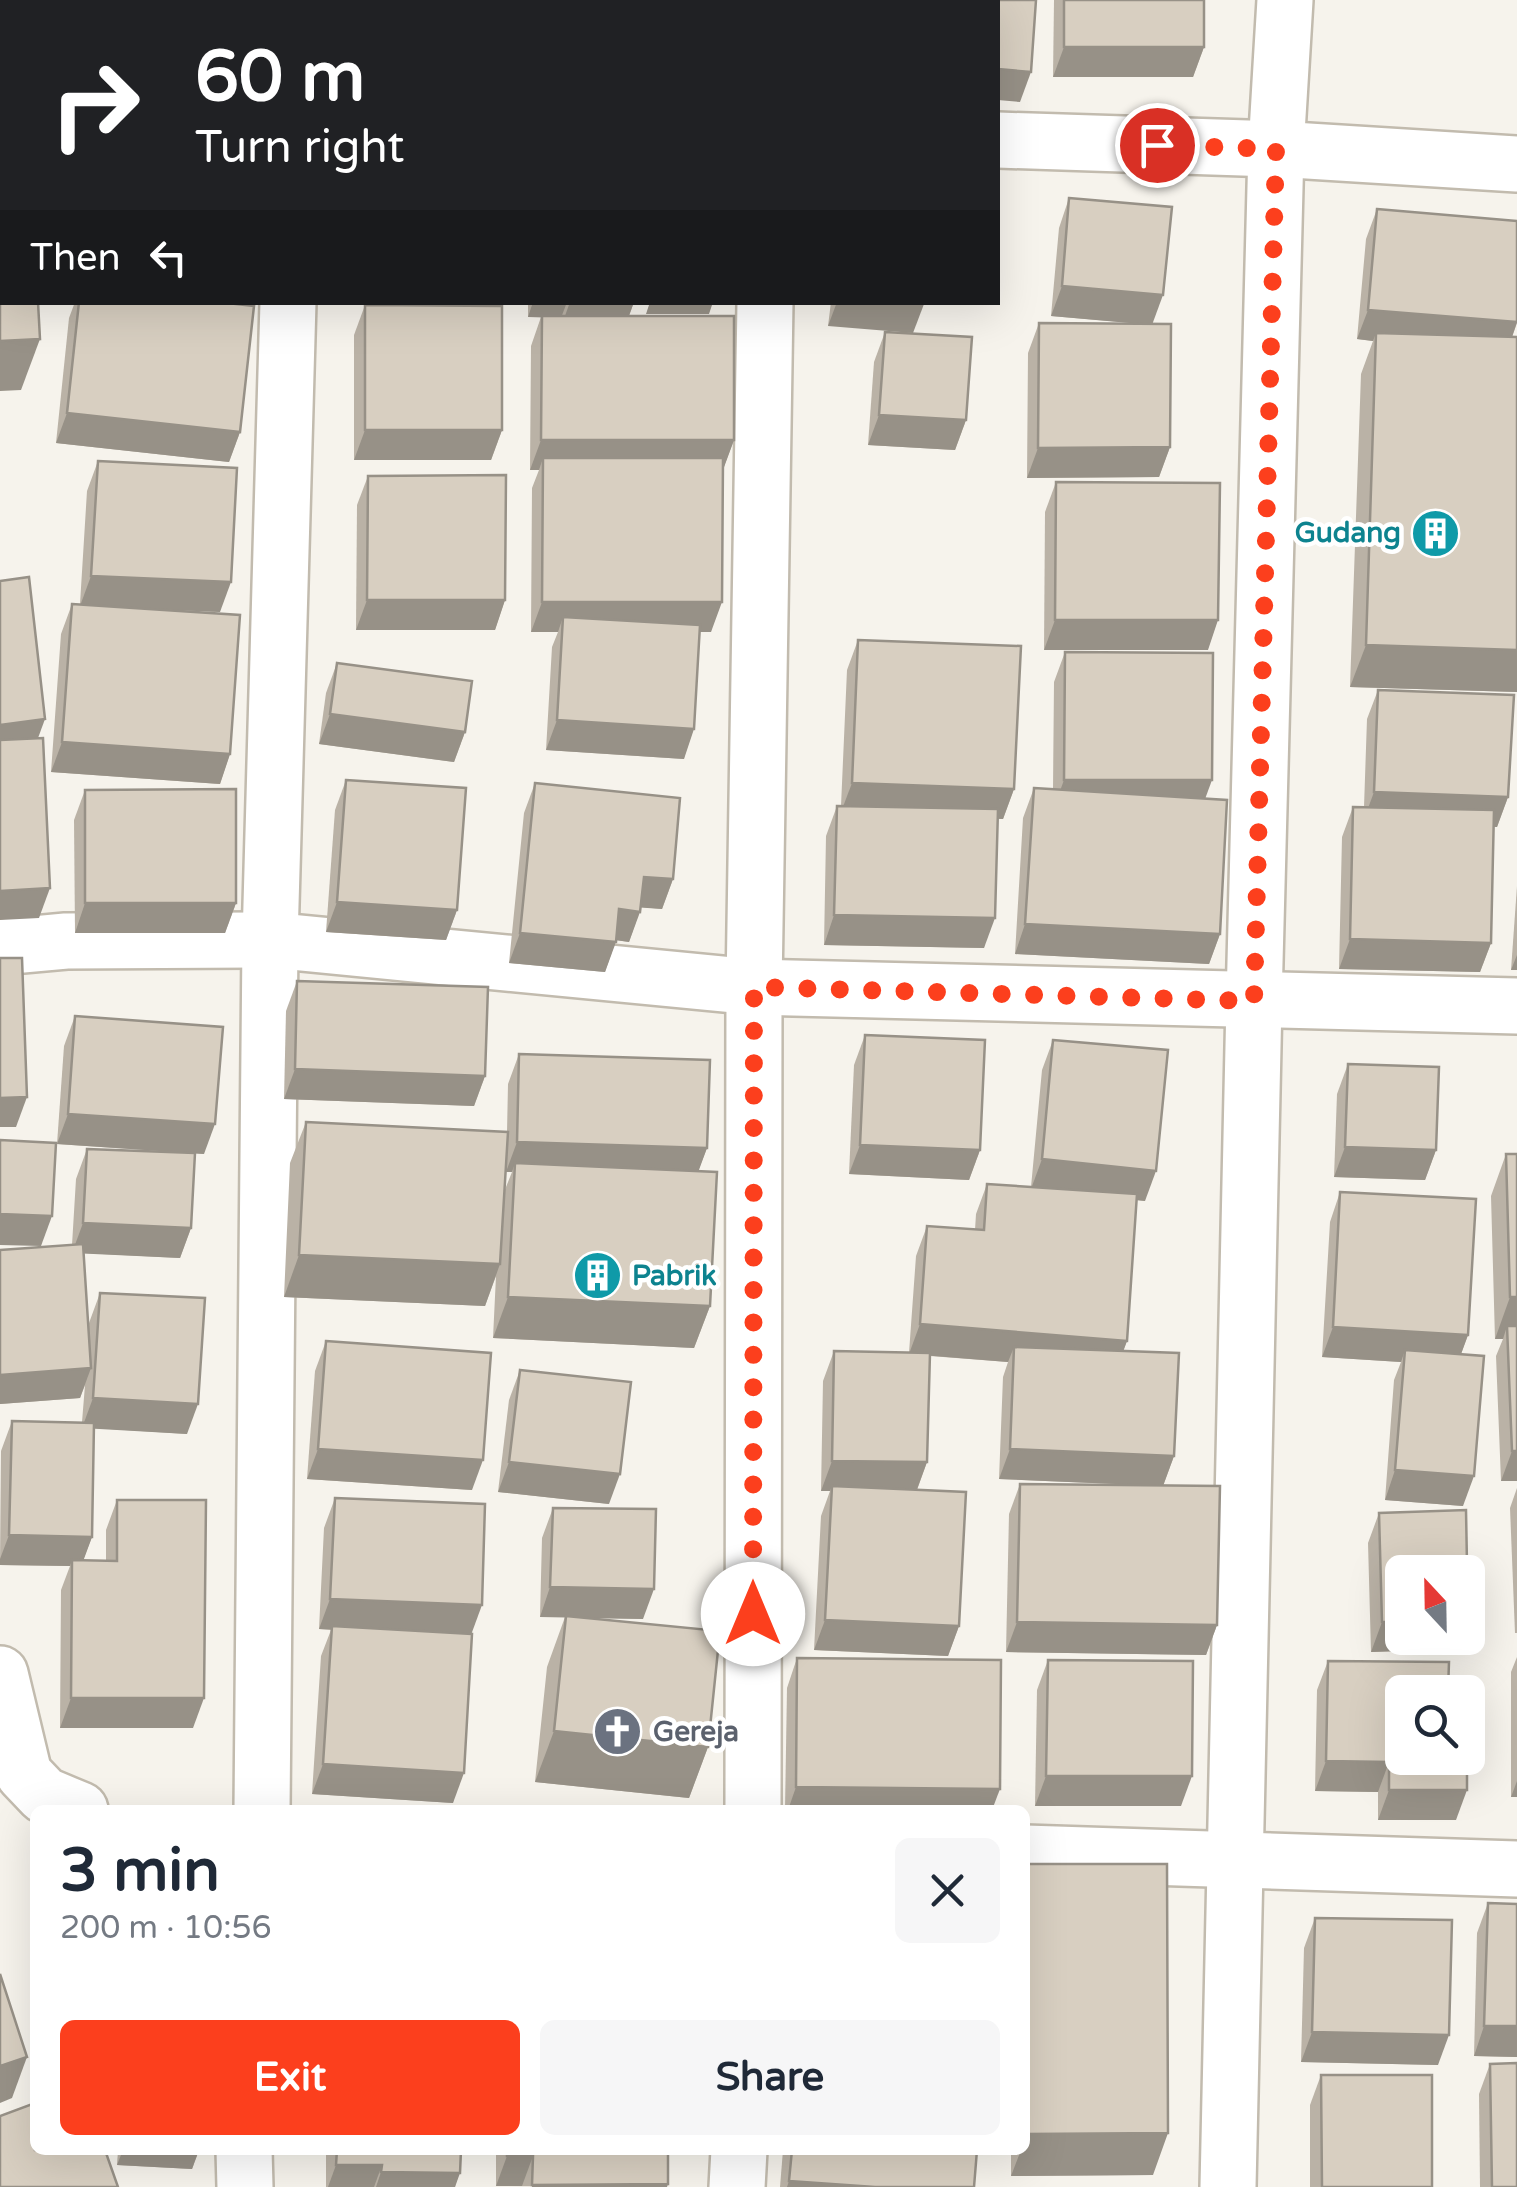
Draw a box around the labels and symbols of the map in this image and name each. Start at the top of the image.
pin [1115,103,1200,188]
building icon: Gudang [1410,507,1462,559]
place label: Gudang [1295,516,1401,550]
building icon: Pabrik [571,1250,623,1302]
place label: Pabrik [632,1259,716,1293]
north arrow [1385,1555,1485,1655]
position arrow [701,1562,805,1666]
church icon: Gereja [592,1706,644,1758]
place label: Gereja [653,1715,739,1749]

